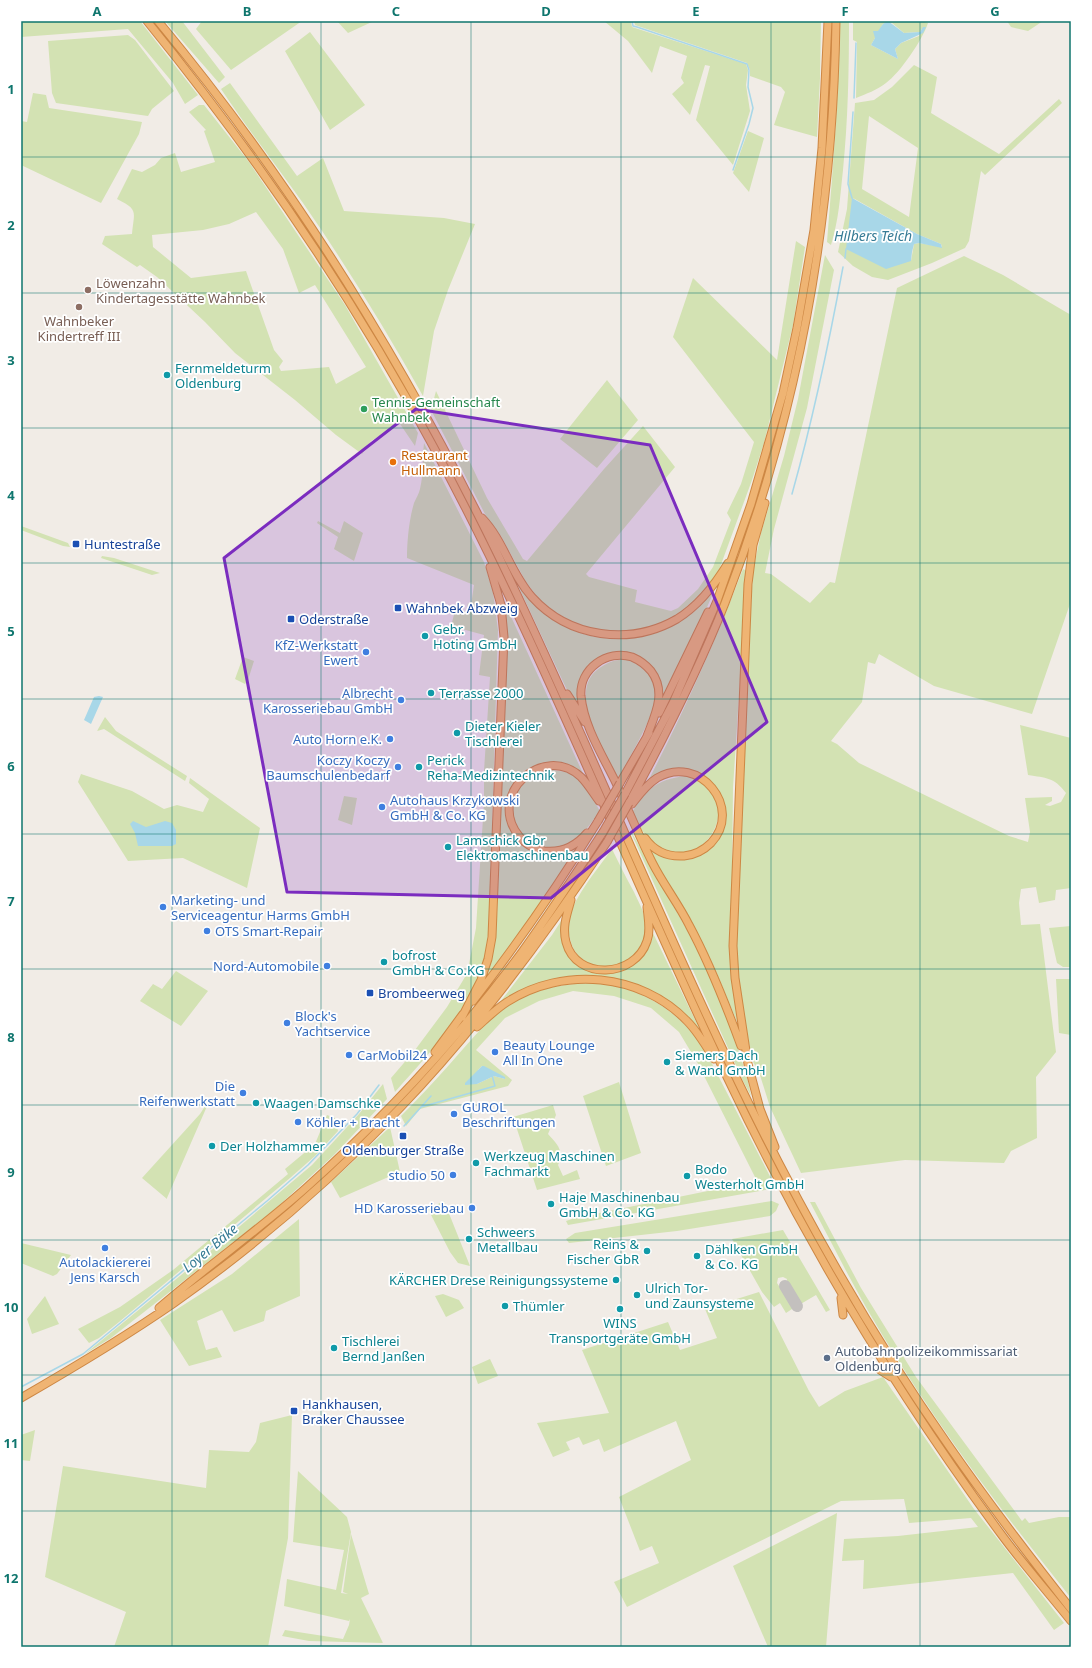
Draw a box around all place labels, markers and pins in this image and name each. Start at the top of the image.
place label: Löwenzahn Kindertagesstätte Wahnbek [96,274,266,307]
marker: Löwenzahn Kindertagesstätte Wahnbek [83,285,93,295]
marker: Wahnbeker Kindertreff III [74,302,84,312]
place label: Wahnbeker Kindertreff III [38,312,120,345]
place label: Fernmeldeturm Oldenburg [175,359,271,392]
marker: Fernmeldeturm Oldenburg [162,370,172,380]
place label: Tennis-Gemeinschaft Wahnbek [372,393,500,426]
marker: Tennis-Gemeinschaft Wahnbek [359,404,369,414]
place label: Restaurant Hullmann [401,446,468,479]
marker: Restaurant Hullmann [388,457,398,467]
place label: Huntestraße [84,535,161,553]
marker: Huntestraße [71,539,81,549]
place label: Wahnbek Abzweig [406,599,518,617]
marker: Wahnbek Abzweig [393,603,403,613]
place label: Oderstraße [299,610,369,628]
marker: Oderstraße [286,614,296,624]
place label: Gebr. Hoting GmbH [433,620,517,653]
marker: Gebr. Hoting GmbH [420,631,430,641]
place label: KfZ-Werkstatt Ewert [275,636,358,669]
marker: KfZ-Werkstatt Ewert [361,647,371,657]
place label: Albrecht Karosseriebau GmbH [263,684,393,717]
place label: Terrasse 2000 [439,684,523,702]
marker: Terrasse 2000 [426,688,436,698]
marker: Albrecht Karosseriebau GmbH [396,695,406,705]
place label: Dieter Kieler Tischlerei [465,717,541,750]
marker: Dieter Kieler Tischlerei [452,728,462,738]
place label: Auto Horn e.K. [293,730,382,748]
marker: Auto Horn e.K. [385,734,395,744]
place label: Koczy Koczy Baumschulenbedarf [266,751,392,784]
place label: Perick Reha-Medizintechnik [427,751,555,784]
marker: Koczy Koczy Baumschulenbedarf [393,762,403,772]
marker: Perick Reha-Medizintechnik [414,762,424,772]
place label: Autohaus Krzykowski GmbH & Co. KG [390,791,519,824]
marker: Autohaus Krzykowski GmbH & Co. KG [377,802,387,812]
place label: Lamschick Gbr Elektromaschinenbau [456,831,589,864]
marker: Lamschick Gbr Elektromaschinenbau [443,842,453,852]
place label: Marketing- und Serviceagentur Harms GmbH [171,891,350,924]
marker: Marketing- und Serviceagentur Harms GmbH [158,902,168,912]
place label: OTS Smart-Repair [215,922,323,940]
marker: OTS Smart-Repair [202,926,212,936]
place label: bofrost GmbH & Co.KG [392,946,484,979]
place label: Nord-Automobile [213,957,319,975]
marker: bofrost GmbH & Co.KG [379,957,389,967]
marker: Nord-Automobile [322,961,332,971]
place label: Brombeerweg [378,984,465,1002]
marker: Brombeerweg [365,988,375,998]
place label: Block's Yachtservice [295,1007,370,1040]
marker: Block's Yachtservice [282,1018,292,1028]
place label: Beauty Lounge All In One [503,1036,595,1069]
place label: CarMobil24 [357,1046,428,1064]
place label: Siemers Dach & Wand GmbH [675,1046,766,1079]
marker: Beauty Lounge All In One [490,1047,500,1057]
marker: CarMobil24 [344,1050,354,1060]
marker: Siemers Dach & Wand GmbH [662,1057,672,1067]
place label: Die Reifenwerkstatt [139,1077,235,1110]
marker: Die Reifenwerkstatt [238,1088,248,1098]
place label: Waagen Damschke [264,1094,381,1112]
marker: Waagen Damschke [251,1098,261,1108]
place label: GUROL Beschriftungen [462,1098,556,1131]
marker: GUROL Beschriftungen [449,1109,459,1119]
place label: Köhler + Bracht [306,1113,400,1131]
marker: Köhler + Bracht [293,1117,303,1127]
marker: Oldenburger Straße [398,1131,408,1141]
place label: Der Holzhammer [220,1137,326,1155]
marker: Der Holzhammer [207,1141,217,1151]
place label: Oldenburger Straße [342,1141,464,1159]
place label: Werkzeug Maschinen Fachmarkt [484,1147,615,1180]
marker: Werkzeug Maschinen Fachmarkt [471,1158,481,1168]
place label: Bodo Westerholt GmbH [695,1160,804,1193]
place label: studio 50 [389,1166,445,1184]
marker: studio 50 [448,1170,458,1180]
marker: Bodo Westerholt GmbH [682,1171,692,1181]
place label: Haje Maschinenbau GmbH & Co. KG [559,1188,680,1221]
place label: HD Karosseriebau [354,1199,464,1217]
marker: Haje Maschinenbau GmbH & Co. KG [546,1199,556,1209]
marker: HD Karosseriebau [467,1203,477,1213]
place label: Schweers Metallbau [477,1223,538,1256]
marker: Schweers Metallbau [464,1234,474,1244]
place label: Reins & Fischer GbR [567,1235,639,1268]
place label: Dählken GmbH & Co. KG [705,1240,798,1273]
marker: Autolackiererei Jens Karsch [100,1243,110,1253]
marker: Reins & Fischer GbR [642,1246,652,1256]
marker: Dählken GmbH & Co. KG [692,1251,702,1261]
place label: Autolackiererei Jens Karsch [59,1253,151,1286]
place label: KÄRCHER Drese Reinigungssysteme [389,1271,608,1289]
marker: KÄRCHER Drese Reinigungssysteme [611,1275,621,1285]
place label: Ulrich Tor- und Zaunsysteme [645,1279,754,1312]
marker: Ulrich Tor- und Zaunsysteme [632,1290,642,1300]
place label: Thümler [513,1297,565,1315]
marker: Thümler [500,1301,510,1311]
marker: WINS Transportgeräte GmbH [615,1304,625,1314]
place label: WINS Transportgeräte GmbH [549,1314,691,1347]
place label: Tischlerei Bernd Janßen [342,1332,425,1365]
place label: Autobahnpolizeikommissariat Oldenburg [835,1342,1018,1375]
marker: Tischlerei Bernd Janßen [329,1343,339,1353]
marker: Autobahnpolizeikommissariat Oldenburg [822,1353,832,1363]
place label: Hankhausen, Braker Chaussee [302,1395,405,1428]
marker: Hankhausen, Braker Chaussee [289,1406,299,1416]

